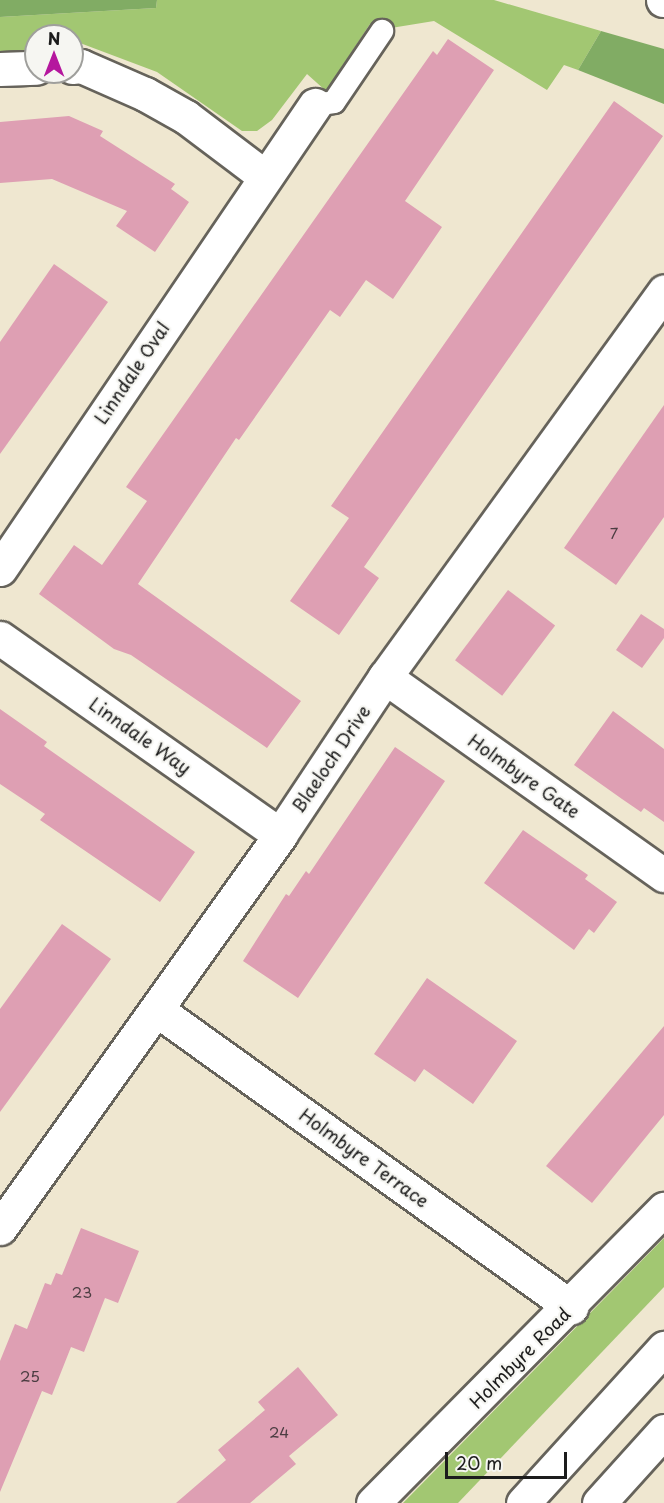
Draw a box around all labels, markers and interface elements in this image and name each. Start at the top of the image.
north arrow [24,24,84,84]
text: N [48,26,60,50]
street label: Linndale Oval [90,317,174,429]
house number: 7 [610,524,618,542]
street label: Linndale Way [85,693,195,779]
street label: Blaeloch Drive [287,701,375,817]
street label: Holmbyre Gate [464,729,584,823]
street label: Holmbyre Terrace [295,1104,433,1212]
house number: 23 [72,1283,92,1301]
street label: Holmbyre Road [465,1303,575,1413]
house number: 25 [20,1367,40,1385]
house number: 24 [269,1423,289,1441]
scale bar [448,1440,570,1478]
text: 20 m [456,1449,502,1476]

